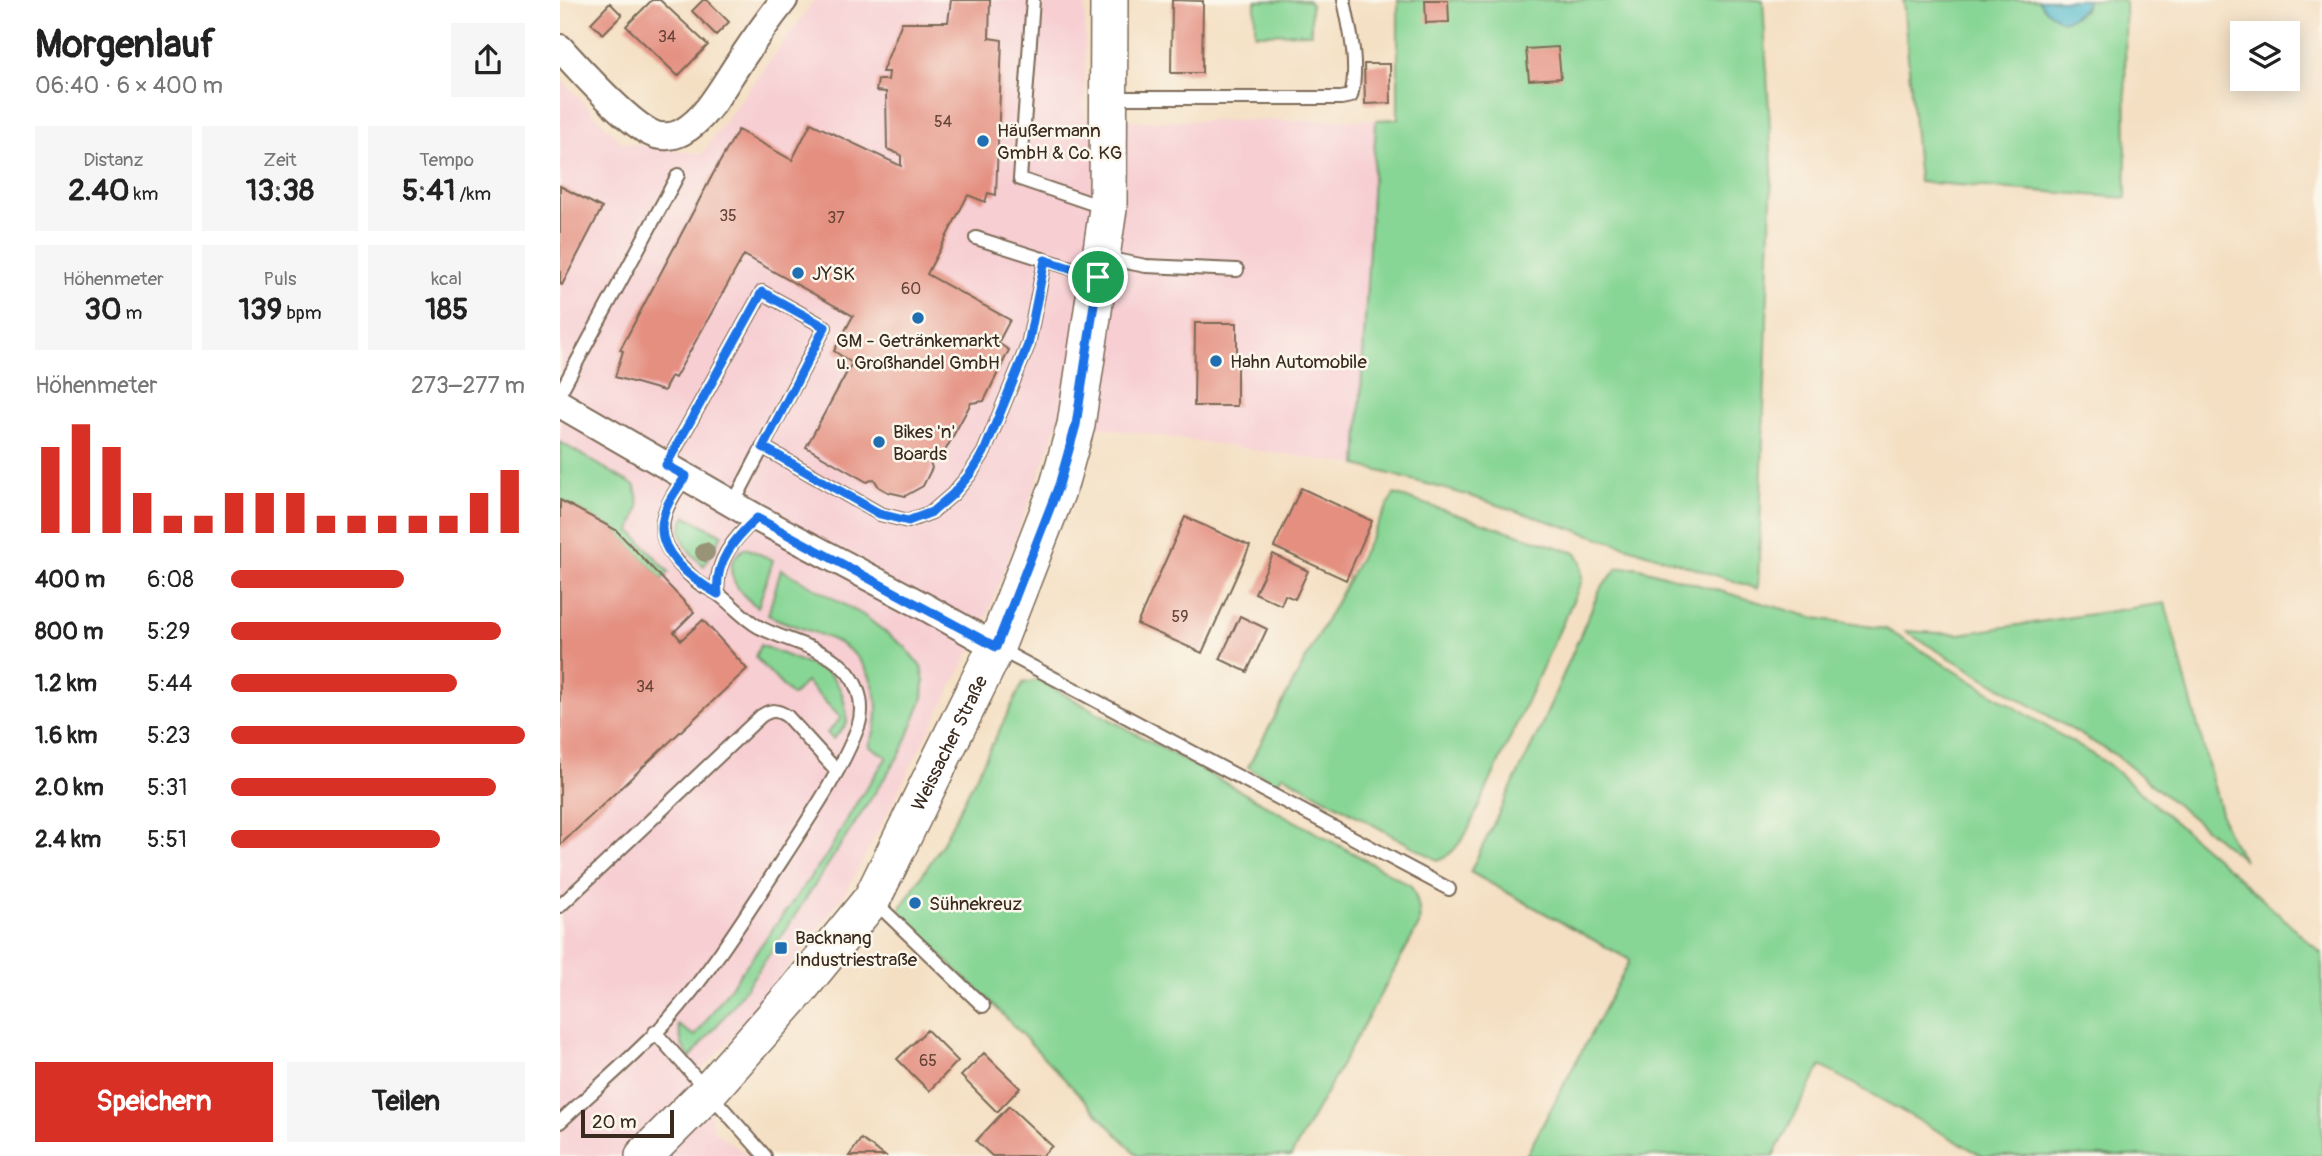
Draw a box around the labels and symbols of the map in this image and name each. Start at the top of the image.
house number: 34 [658,27,676,47]
house number: 54 [934,112,952,132]
place label: Häußermann GmbH & Co. KG [997,119,1122,165]
marker: Häußermann GmbH & Co. KG [975,133,991,149]
house number: 35 [719,206,737,226]
house number: 37 [827,208,845,228]
pin [1068,247,1128,307]
place label: JYSK [812,262,855,286]
marker: JYSK [790,265,806,281]
house number: 60 [901,279,921,299]
marker: GM - Getränkemarkt u. Großhandel GmbH [910,310,926,326]
place label: GM - Getränkemarkt u. Großhandel GmbH [836,329,1000,375]
place label: Hahn Automobile [1230,350,1367,374]
marker: Hahn Automobile [1208,353,1224,369]
place label: Bikes 'n' Boards [893,420,955,466]
marker: Bikes 'n' Boards [871,434,887,450]
house number: 59 [1172,607,1188,627]
street label: Weissacher Straße [906,671,993,815]
house number: 34 [636,677,654,697]
place label: Sühnekreuz [929,892,1022,916]
marker: Sühnekreuz [907,895,923,911]
place label: Backnang Industriestraße [795,926,918,972]
marker: Backnang Industriestraße [773,940,789,956]
house number: 65 [919,1051,937,1071]
scale bar [581,1107,674,1139]

